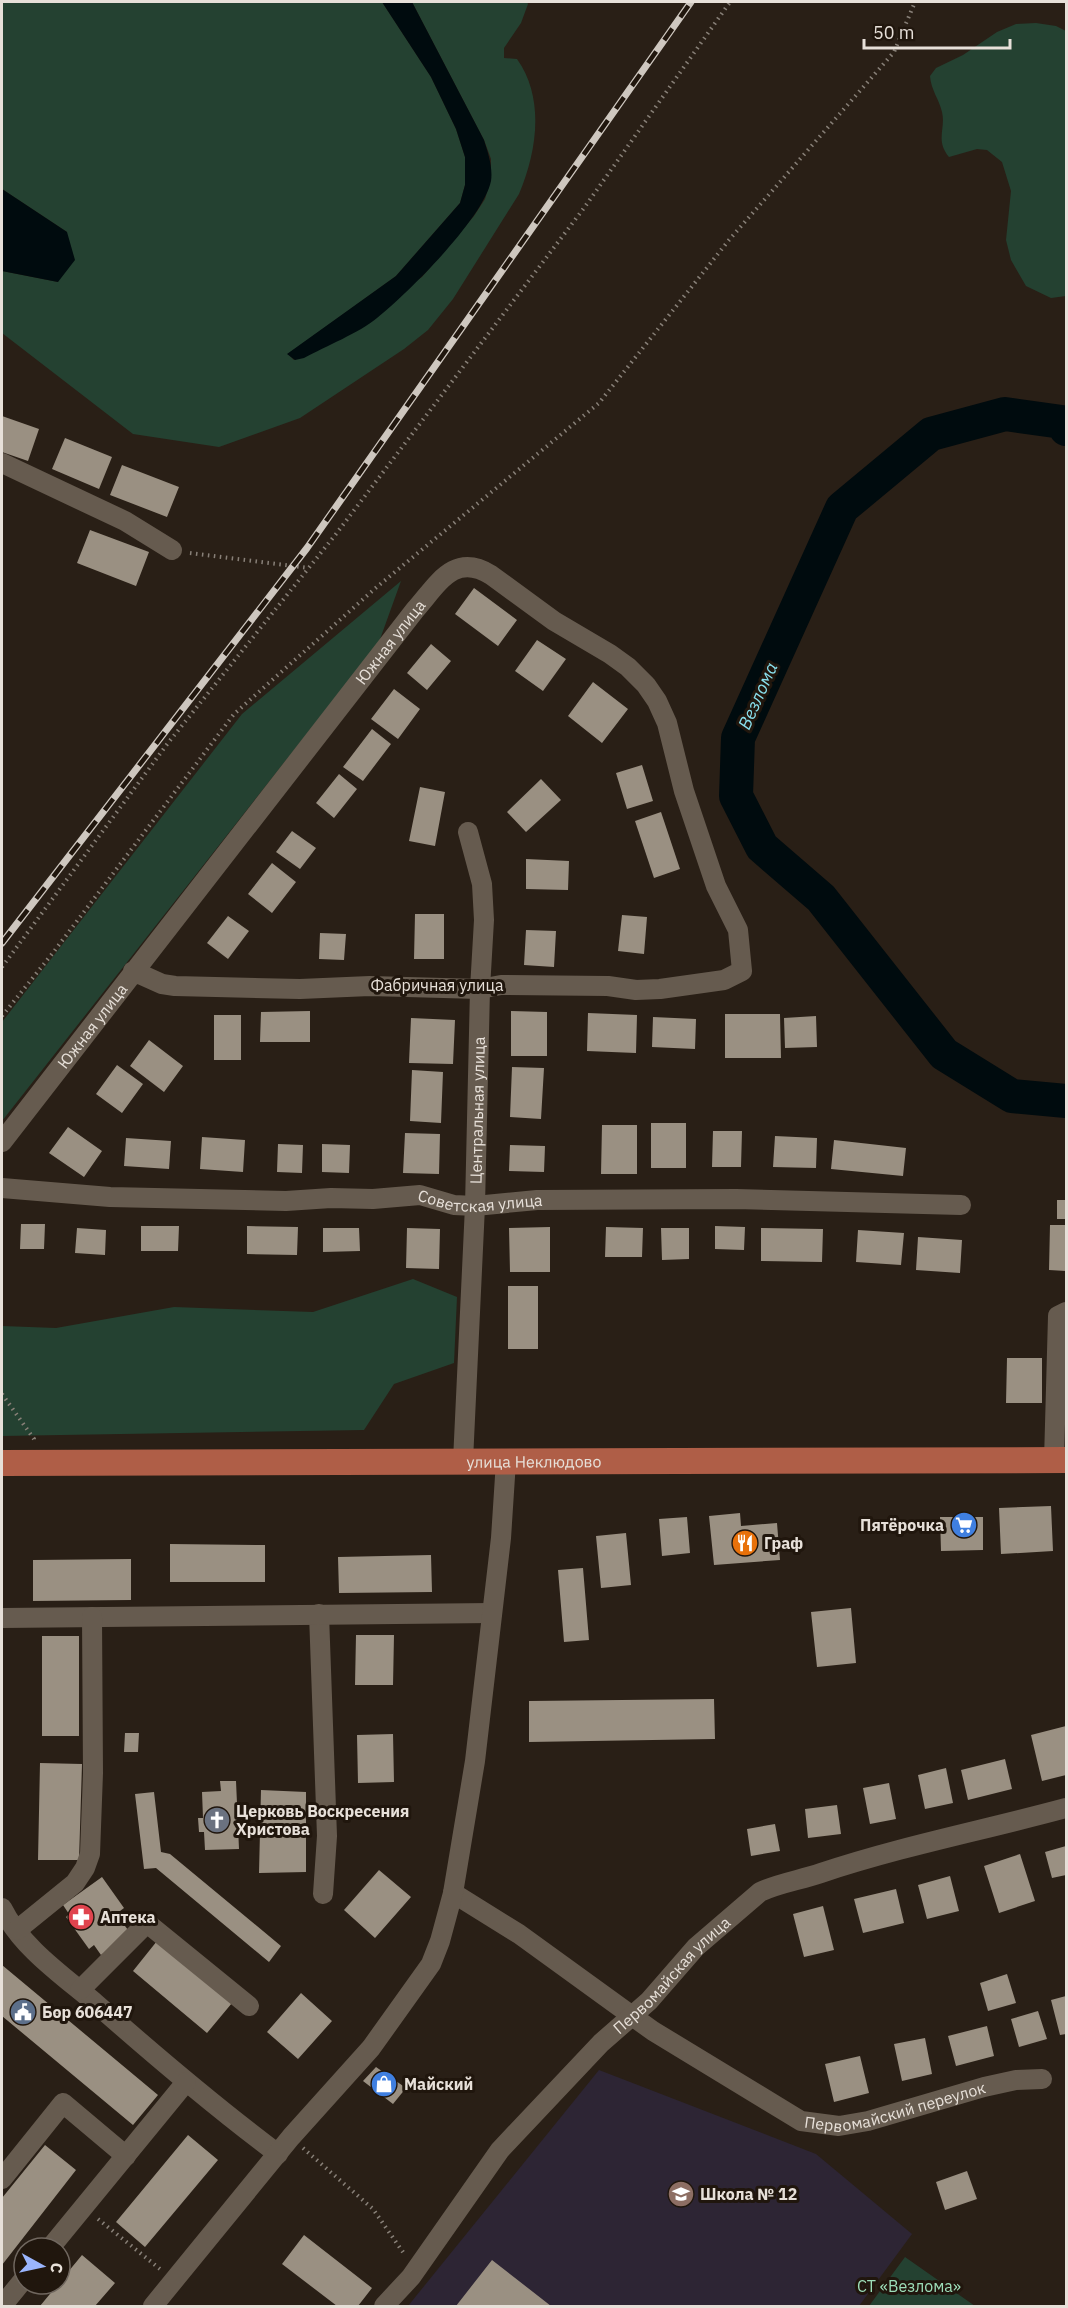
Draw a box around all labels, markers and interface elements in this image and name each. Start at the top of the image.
scale bar [864,12,1010,50]
text: 50 m [873,21,915,44]
street label: Южная улица [351,595,430,688]
water label: Везлома [733,658,783,733]
street label: Фабричная улица [370,975,504,995]
street label: Южная улица [53,979,132,1072]
street label: Центральная улица [466,1036,489,1184]
street label: Советская улица [416,1185,543,1216]
street label: улица Неклюдово [466,1451,602,1472]
supermarket icon: Пятёрочка [949,1510,979,1540]
place label: Пятёрочка [860,1515,944,1535]
restaurant icon: Граф [730,1528,760,1558]
place label: Граф [764,1533,803,1553]
place label: Церковь Воскресения Христова [236,1801,409,1839]
church icon: Церковь Воскресения Христова [202,1805,232,1835]
pharmacy icon: Аптека [66,1902,96,1932]
place label: Аптека [100,1907,156,1927]
street label: Первомайская улица [609,1912,735,2038]
public building icon: Бор 606447 [8,1997,38,2027]
place label: Бор 606447 [42,2002,133,2022]
shop icon: Майский [369,2069,399,2099]
place label: Майский [404,2074,473,2094]
street label: Первомайский переулок [803,2077,988,2136]
school or university icon: Школа № 12 [666,2179,696,2209]
place label: Школа № 12 [700,2184,797,2204]
north arrow [12,2236,72,2296]
text: С [46,2262,67,2275]
park label: СТ «Везлома» [857,2276,961,2296]

